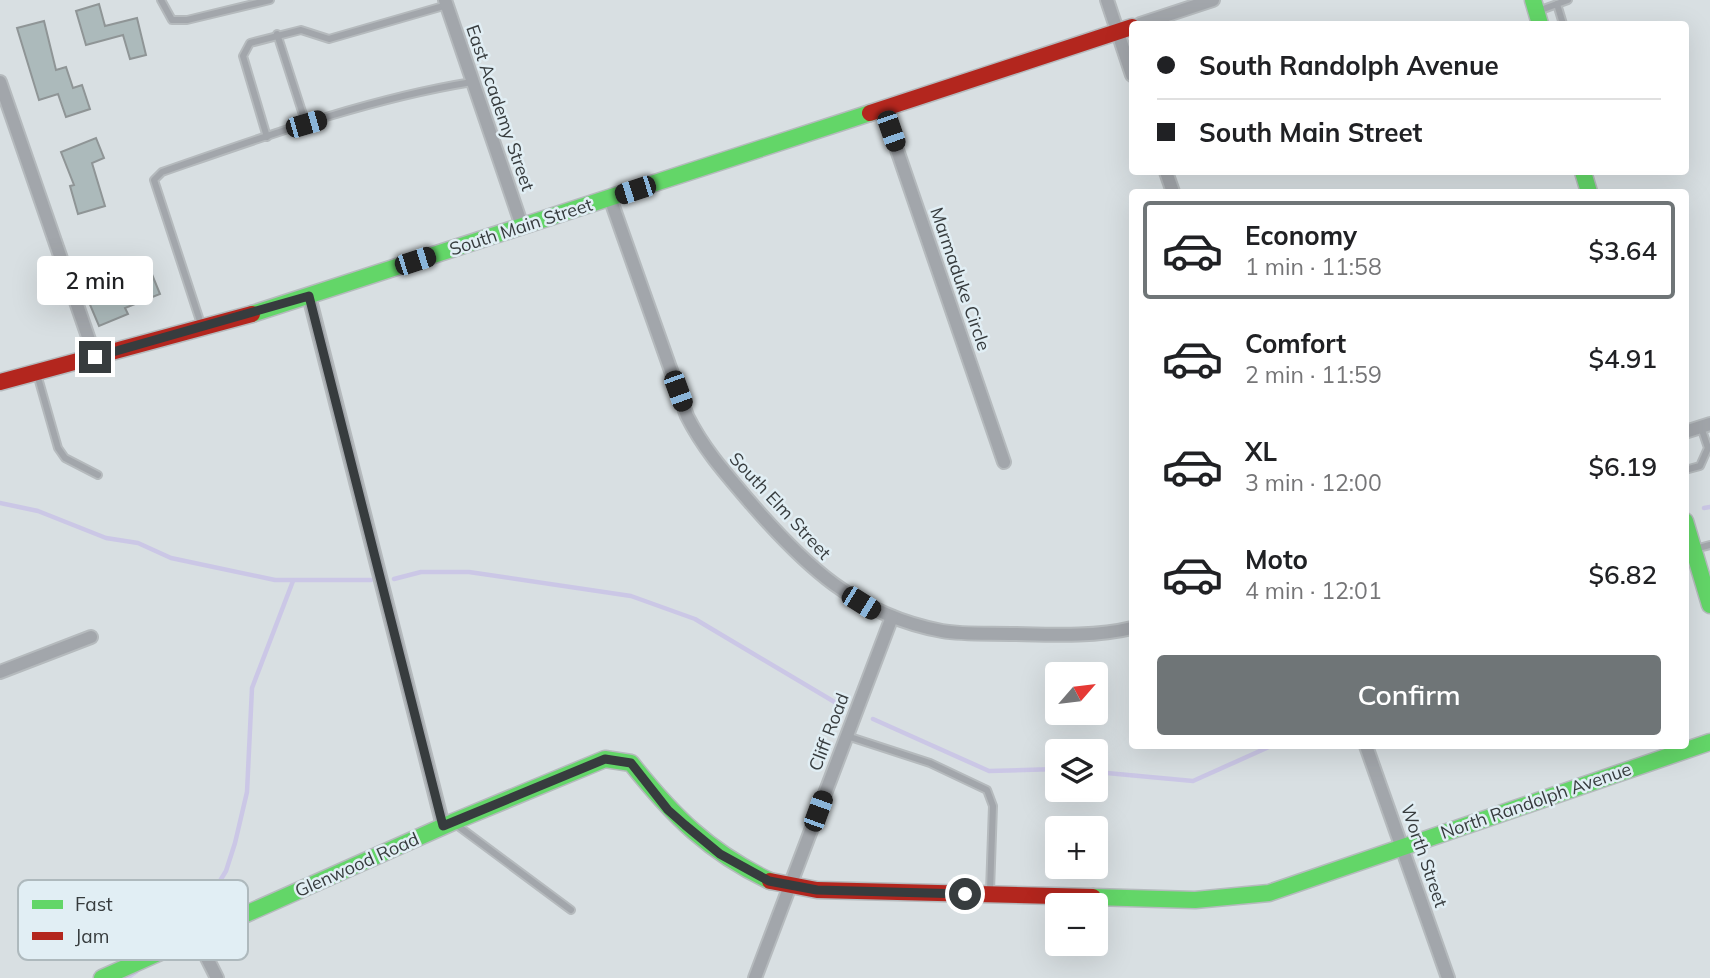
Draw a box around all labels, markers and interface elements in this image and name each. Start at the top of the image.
street label: East Academy Street [461,22,540,194]
text: South Randolph Avenue [1199,49,1499,82]
car [283,108,330,140]
car [875,108,908,154]
text: South Main Street [1199,116,1422,149]
car [612,174,659,206]
street label: South Main Street [446,193,595,260]
street label: Marmaduke Circle [925,204,996,354]
icon: car [1161,219,1224,282]
text: Economy [1245,219,1357,252]
text: $3.64 [1588,234,1657,267]
car [392,245,439,277]
text: 1 min · 11:58 [1245,252,1382,281]
callout: 2 min [37,256,153,304]
text: 2 min [65,266,125,295]
icon: car [1161,327,1224,390]
text: Comfort [1245,327,1346,360]
route end [79,341,111,373]
text: $4.91 [1588,342,1657,375]
text: 2 min · 11:59 [1245,360,1382,389]
car [661,368,696,414]
icon: car [1161,435,1224,498]
text: XL [1245,435,1277,468]
street label: South Elm Street [725,447,836,564]
text: $6.19 [1588,450,1657,483]
text: 3 min · 12:00 [1245,468,1382,497]
icon: car [1161,543,1224,606]
text: Moto [1245,543,1308,576]
text: $6.82 [1588,558,1657,591]
text: 4 min · 12:01 [1245,576,1382,605]
car [838,583,885,623]
button: Confirm [1157,655,1661,735]
north arrow [1045,662,1108,724]
map controls [1045,662,1108,956]
street label: Cliff Road [803,690,854,774]
button: layers [1045,739,1108,802]
street label: North Randolph Avenue [1437,757,1634,844]
car [801,788,836,834]
street label: Worth Street [1396,801,1453,910]
button: + [1045,816,1108,879]
street label: Glenwood Road [291,827,422,902]
route start [949,878,981,910]
legend [18,880,248,960]
text: Fast [75,892,113,916]
button: − [1045,893,1108,956]
text: Jam [75,924,109,948]

